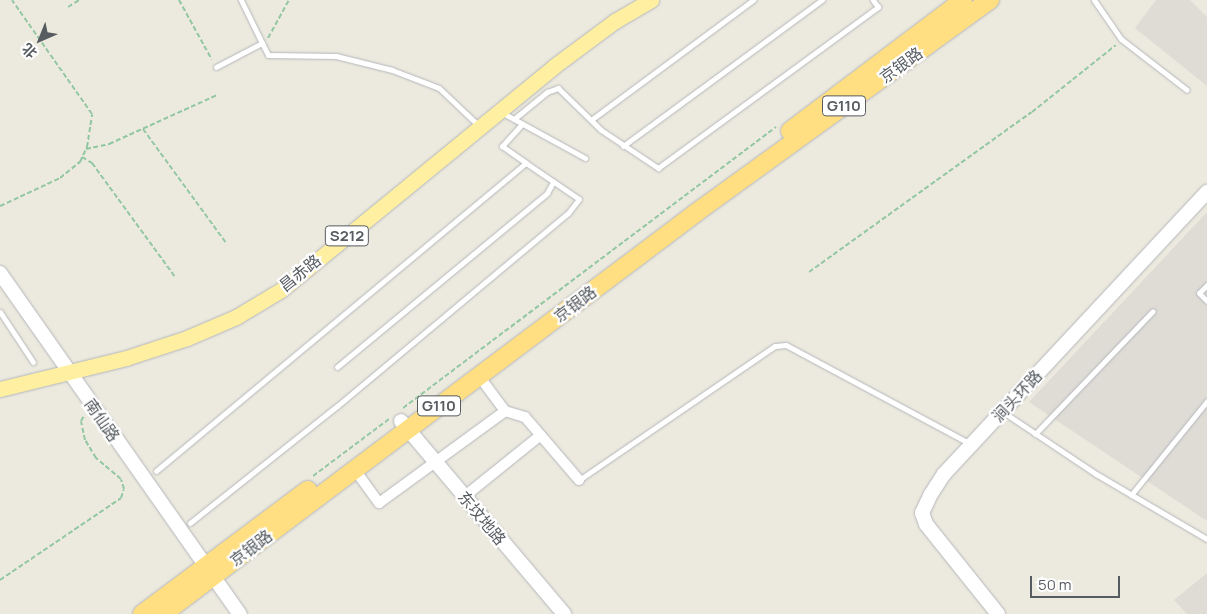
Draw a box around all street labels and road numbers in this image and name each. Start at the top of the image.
street label: 京银路 [876,43,926,87]
road number: G110 [822,94,866,118]
road number: S212 [324,224,370,248]
street label: 昌赤路 [275,250,325,296]
street label: 京银路 [550,282,600,326]
street label: 涧头环路 [988,366,1046,426]
road number: G110 [416,394,462,418]
street label: 南仙路 [80,395,124,445]
street label: 东坟地路 [454,487,510,549]
street label: 京银路 [226,526,276,570]

